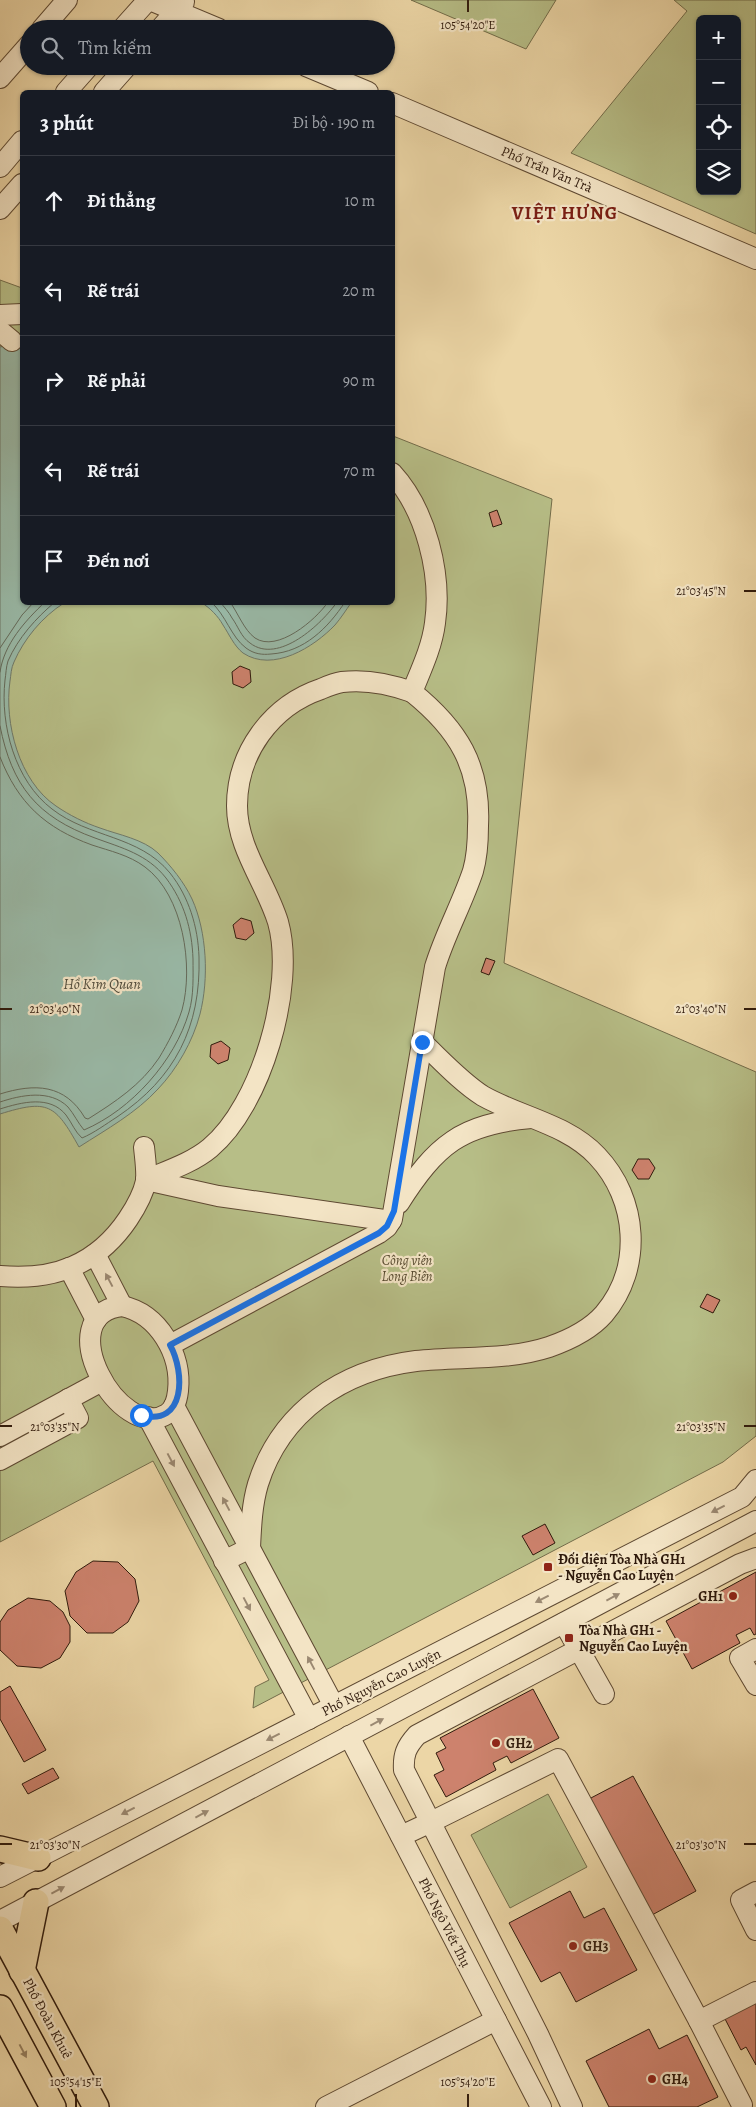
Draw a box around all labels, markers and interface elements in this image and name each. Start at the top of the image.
map controls [696,15,741,195]
button: + [696,15,741,60]
text: 105°54'20"E [441,17,495,33]
search box [20,20,395,75]
icon: search [38,34,66,62]
text: Tìm kiếm [78,35,152,61]
button: − [696,60,741,105]
button: locate [696,105,741,150]
text: 3 phút [40,109,94,137]
text: Đi bộ · 190 m [293,112,375,134]
street label: Phố Trần Văn Trà [498,142,596,197]
button: layers [696,150,741,195]
icon: ahead [40,187,68,215]
text: Đi thẳng [87,188,155,214]
text: 10 m [345,190,375,212]
district label: VIỆT HƯNG [511,200,618,226]
icon: left [40,277,68,305]
text: Rẽ trái [87,278,139,304]
text: 20 m [342,280,375,302]
icon: right [40,367,68,395]
text: Rẽ phải [87,368,146,394]
text: 90 m [343,370,375,392]
icon: left [40,457,68,485]
text: Rẽ trái [87,458,139,484]
text: 70 m [343,460,375,482]
icon: arrive [40,547,68,575]
text: Đến nơi [87,548,149,574]
text: 21°03'45"N [676,583,726,599]
water label: Hồ Kim Quan [63,974,141,994]
text: 21°03'40"N [30,1001,81,1017]
text: 21°03'40"N [676,1001,727,1017]
route end [411,1031,434,1054]
park label: Công viên Long Biên [381,1251,433,1286]
one-way arrow [105,1273,113,1287]
route start [130,1404,153,1427]
text: 21°03'35"N [30,1419,80,1435]
text: 21°03'35"N [676,1419,726,1435]
one-way arrow [167,1453,175,1468]
one-way arrow [222,1497,230,1511]
one-way arrow [711,1505,725,1513]
place label: Đối diện Tòa Nhà GH1 - Nguyễn Cao Luyện [558,1550,685,1585]
marker: Đối diện Tòa Nhà GH1 - Nguyễn Cao Luyện [542,1561,554,1573]
place label: GH1 [698,1587,723,1606]
marker: GH1 [727,1590,739,1602]
one-way arrow [606,1593,620,1601]
one-way arrow [535,1595,549,1603]
one-way arrow [243,1597,251,1611]
place label: Tòa Nhà GH1 - Nguyễn Cao Luyện [579,1621,688,1656]
marker: Tòa Nhà GH1 - Nguyễn Cao Luyện [563,1632,575,1644]
street label: Phố Nguyễn Cao Luyện [318,1644,445,1721]
one-way arrow [307,1656,315,1670]
one-way arrow [369,1718,384,1726]
one-way arrow [266,1733,280,1741]
place label: GH2 [506,1734,533,1753]
marker: GH2 [490,1737,502,1749]
one-way arrow [121,1807,136,1815]
one-way arrow [195,1810,209,1818]
text: 21°03'30"N [30,1837,81,1853]
text: 21°03'30"N [676,1837,727,1853]
street label: Phố Ngô Viết Thụ [414,1874,476,1971]
one-way arrow [51,1886,66,1894]
place label: GH3 [583,1937,609,1956]
marker: GH3 [567,1940,579,1952]
street label: Phố Đoàn Khuê [18,1974,77,2062]
one-way arrow [19,2044,27,2058]
place label: GH4 [662,2070,689,2089]
marker: GH4 [646,2073,658,2085]
text: 105°54'15"E [50,2074,102,2090]
text: 105°54'20"E [441,2074,495,2090]

